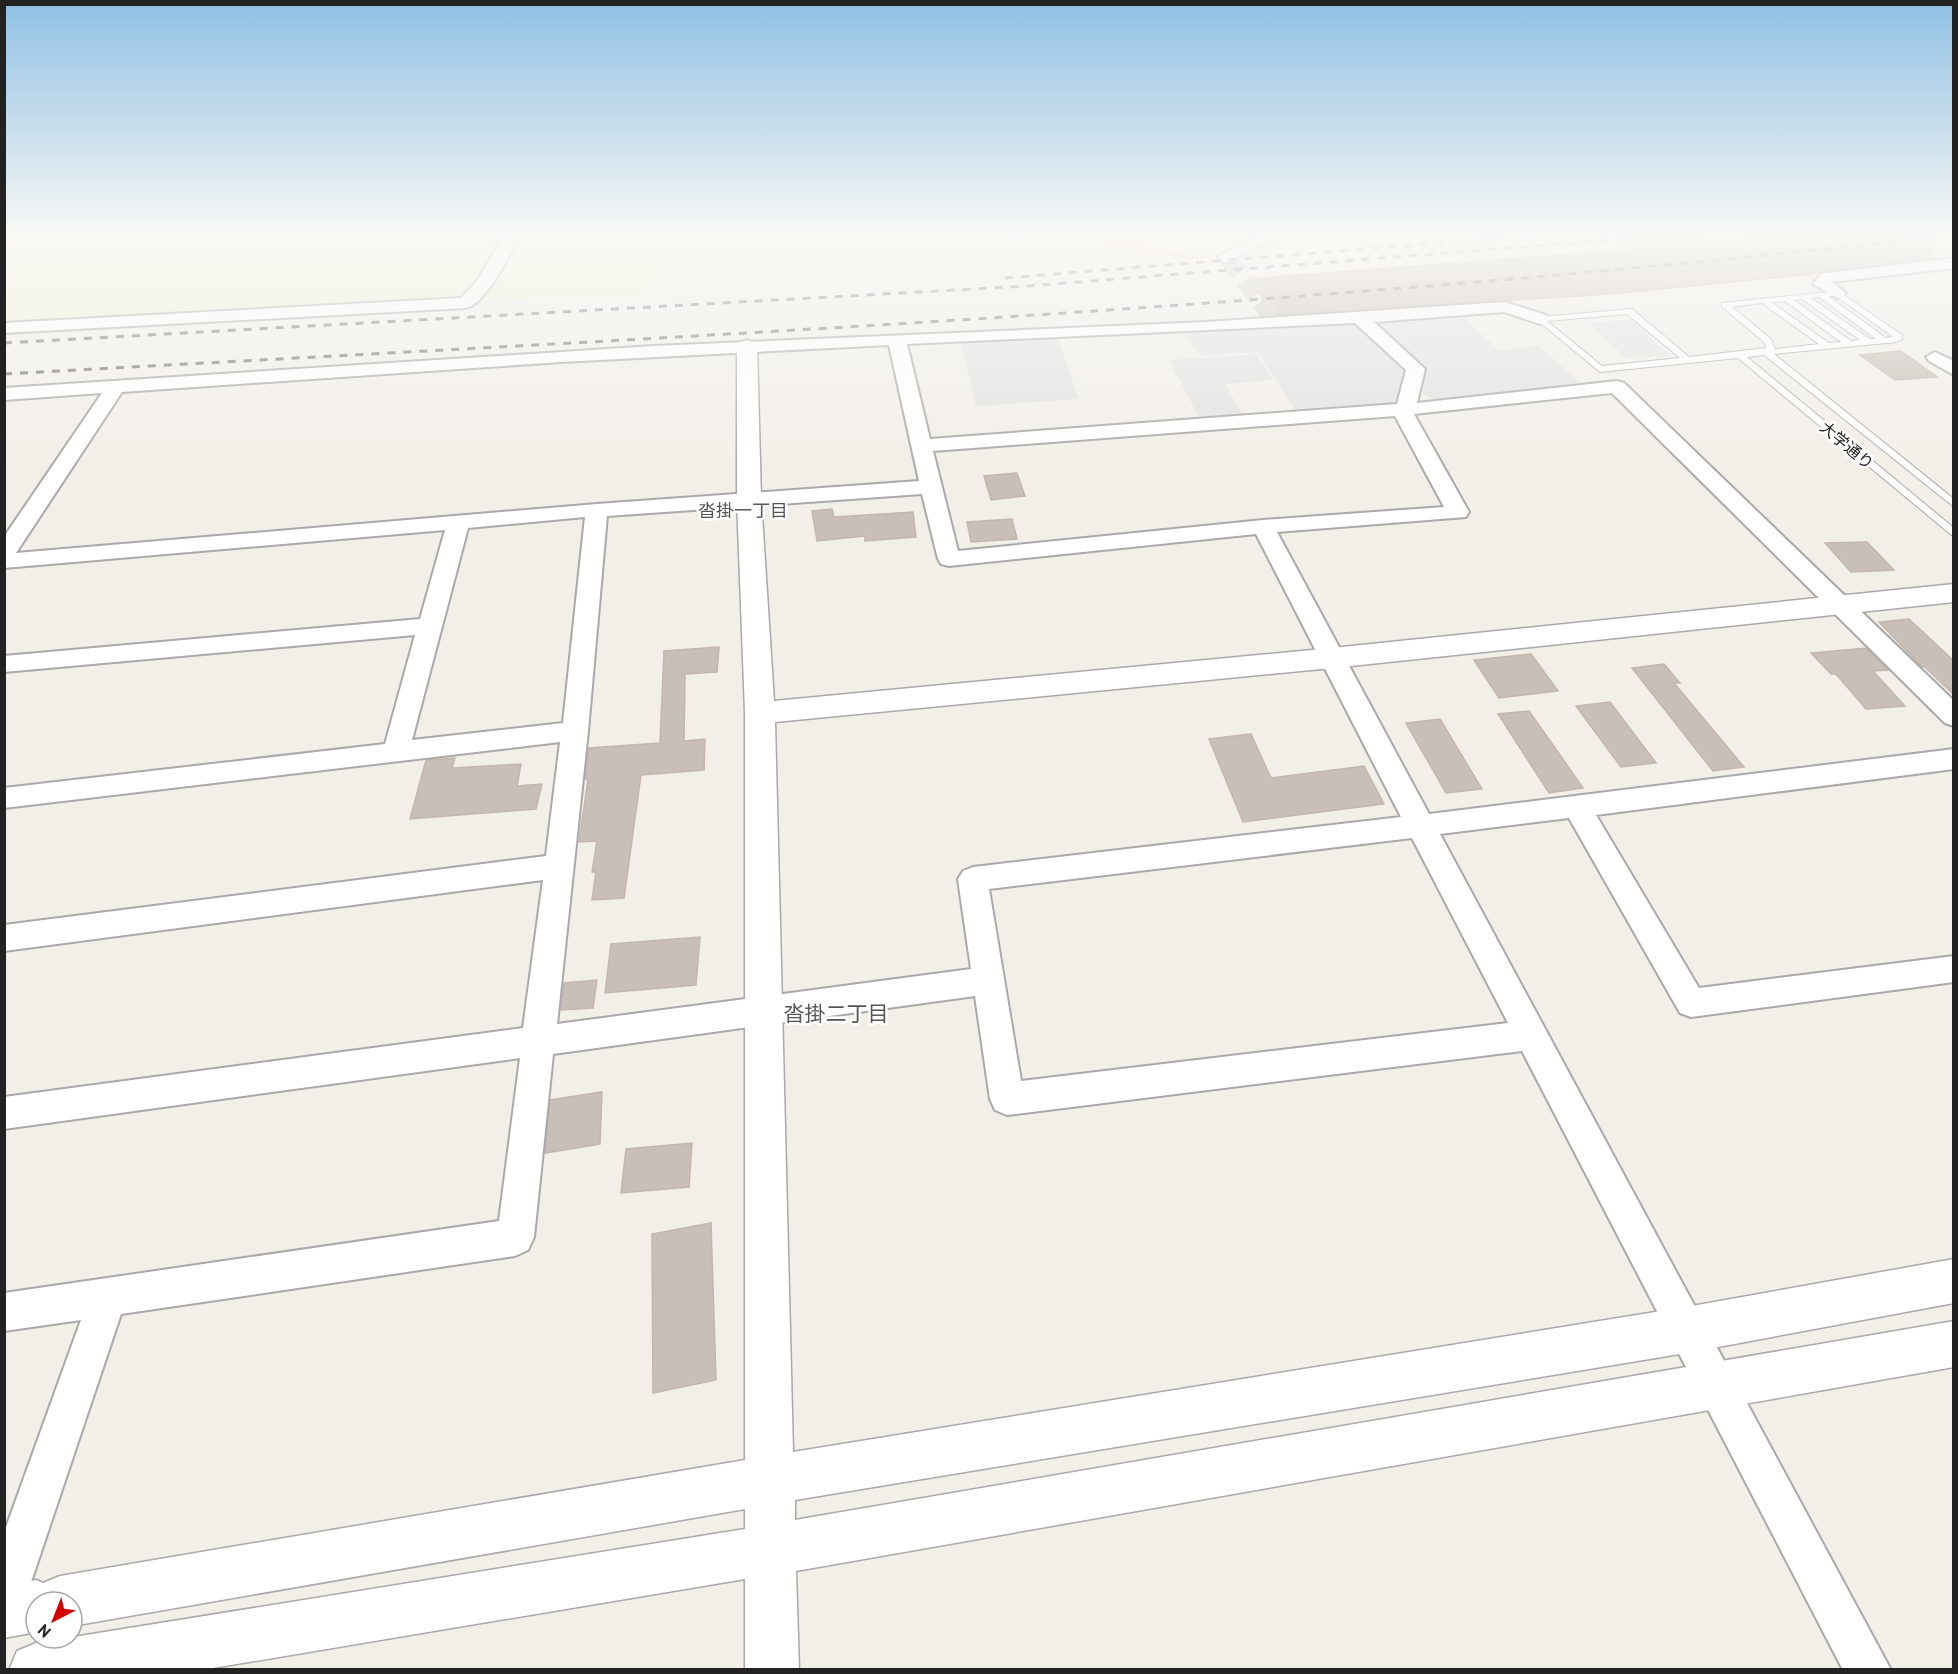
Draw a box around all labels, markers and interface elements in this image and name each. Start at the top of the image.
street label: 大学通り [1816,417,1878,473]
district label: 沓掛一丁目 [698,499,788,522]
district label: 沓掛二丁目 [784,1000,889,1027]
north arrow [24,1590,84,1650]
text: N [33,1620,55,1642]

